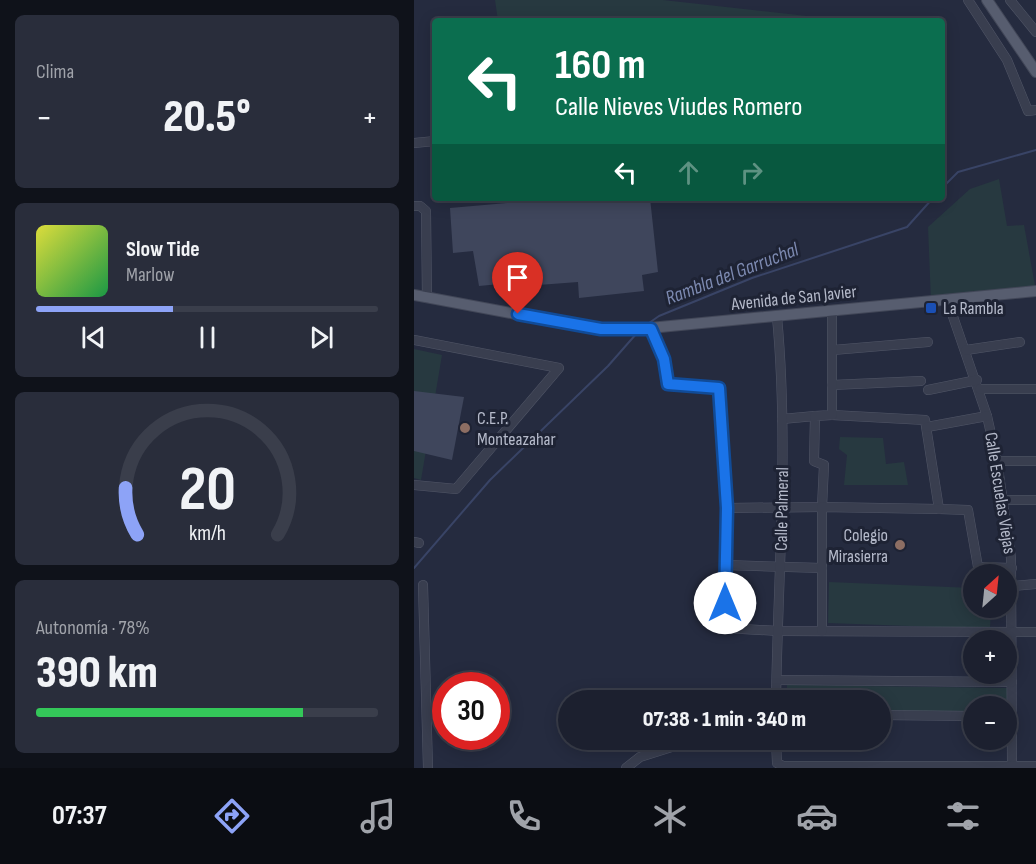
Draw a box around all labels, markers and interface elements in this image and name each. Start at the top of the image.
text: 160 m [555,40,646,91]
icon: left [456,42,534,120]
text: Clima [36,60,74,84]
text: 20.5° [163,90,251,145]
text: Calle Nieves Viudes Romero [555,91,802,123]
text: − [36,98,52,138]
text: + [362,98,378,138]
icon: left [609,156,642,189]
icon: ahead [672,156,705,189]
icon: right [735,156,768,189]
text: Slow Tide [126,236,200,263]
water label: Rambla del Garruchal [662,237,803,310]
pin [492,252,543,314]
icon: arrive [501,261,534,294]
text: Marlow [126,263,174,287]
street label: Avenida de San Javier [729,281,858,315]
place label: La Rambla [943,298,1004,319]
marker: La Rambla [924,301,938,315]
icon: previous [77,321,110,354]
icon: pause [191,321,224,354]
icon: next [305,321,338,354]
place label: C.E.P. Monteazahar [477,408,556,450]
marker: C.E.P. Monteazahar [458,421,472,435]
street label: Calle Escuelas Viejas [980,431,1020,555]
text: 20 [178,453,236,528]
street label: Calle Palmeral [771,467,793,551]
text: km/h [188,522,226,547]
place label: Colegio Mirasierra [828,525,888,567]
marker: Colegio Mirasierra [893,538,907,552]
north arrow [963,564,1017,618]
map controls [963,564,1017,750]
position arrow [693,571,757,635]
text: Autonomía · 78% [36,616,150,640]
button: + [963,630,1017,684]
text: 390 km [36,646,158,701]
speed limit sign: 30 [432,672,510,750]
button: − [963,696,1017,750]
text: 07:38 · 1 min · 340 m [643,706,806,733]
icon: directions [211,795,253,837]
icon: music [357,795,399,837]
icon: phone [503,795,545,837]
icon: climate [649,795,691,837]
icon: car [796,795,838,837]
icon: filters [942,795,984,837]
text: 07:37 [52,800,106,832]

